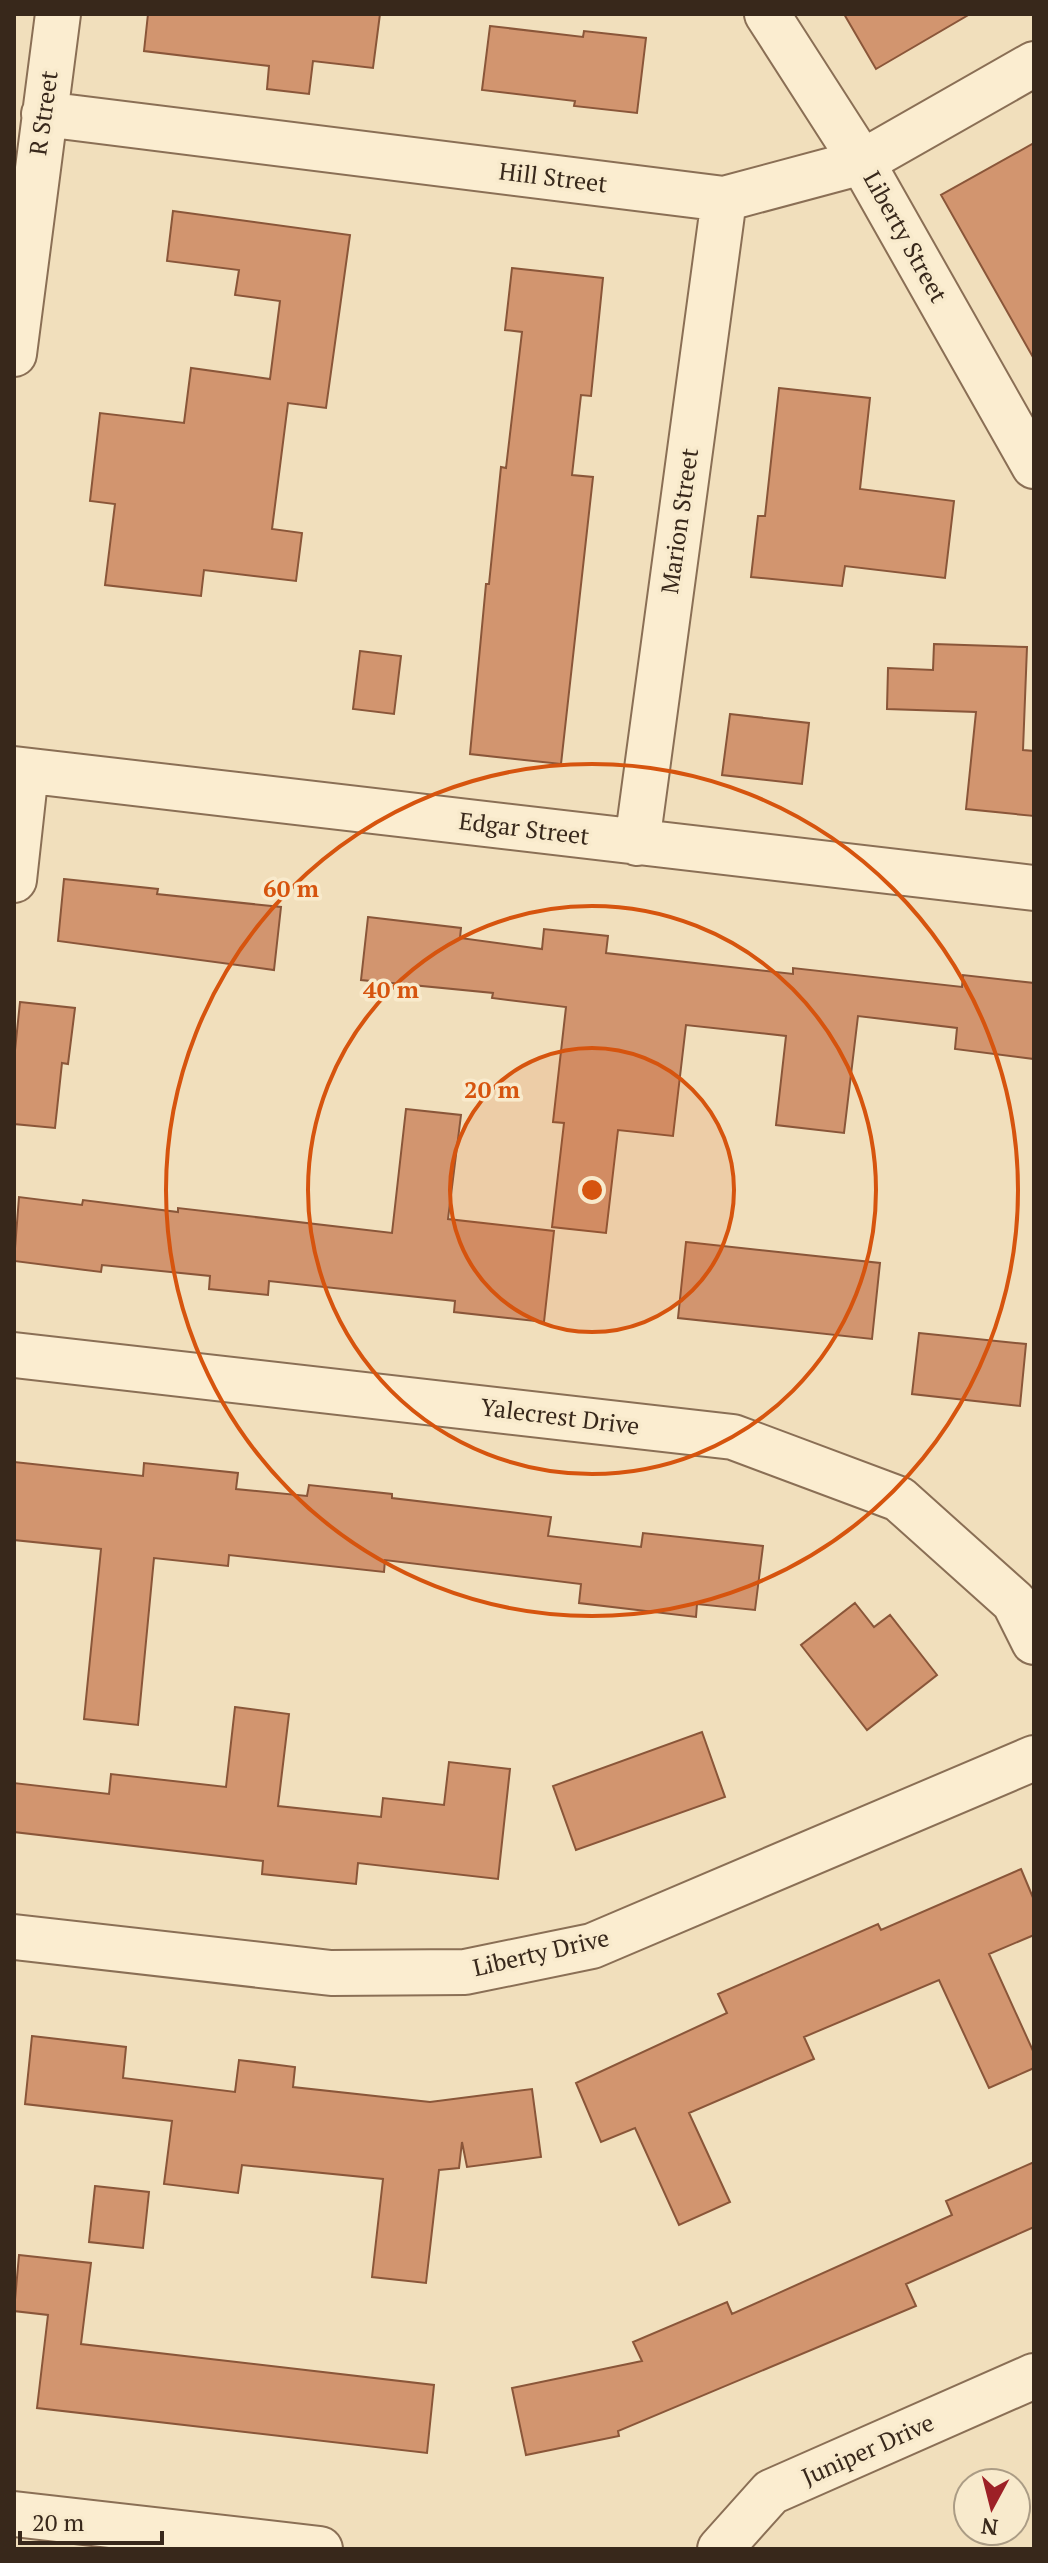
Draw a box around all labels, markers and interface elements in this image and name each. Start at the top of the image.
street label: R Street [21,68,65,157]
street label: Hill Street [497,154,609,200]
street label: Liberty Street [857,165,955,308]
street label: Marion Street [653,446,705,596]
street label: Edgar Street [457,804,591,852]
text: 60 m [263,872,319,904]
text: 40 m [363,973,419,1005]
text: 20 m [464,1073,520,1105]
centre of rings [578,1176,606,1204]
street label: Yalecrest Drive [479,1390,641,1442]
street label: Liberty Drive [470,1921,612,1983]
street label: Juniper Drive [797,2406,939,2492]
north arrow [952,2467,1032,2547]
scale bar [20,2495,162,2545]
text: 20 m [32,2506,84,2538]
text: N [979,2512,1000,2543]

